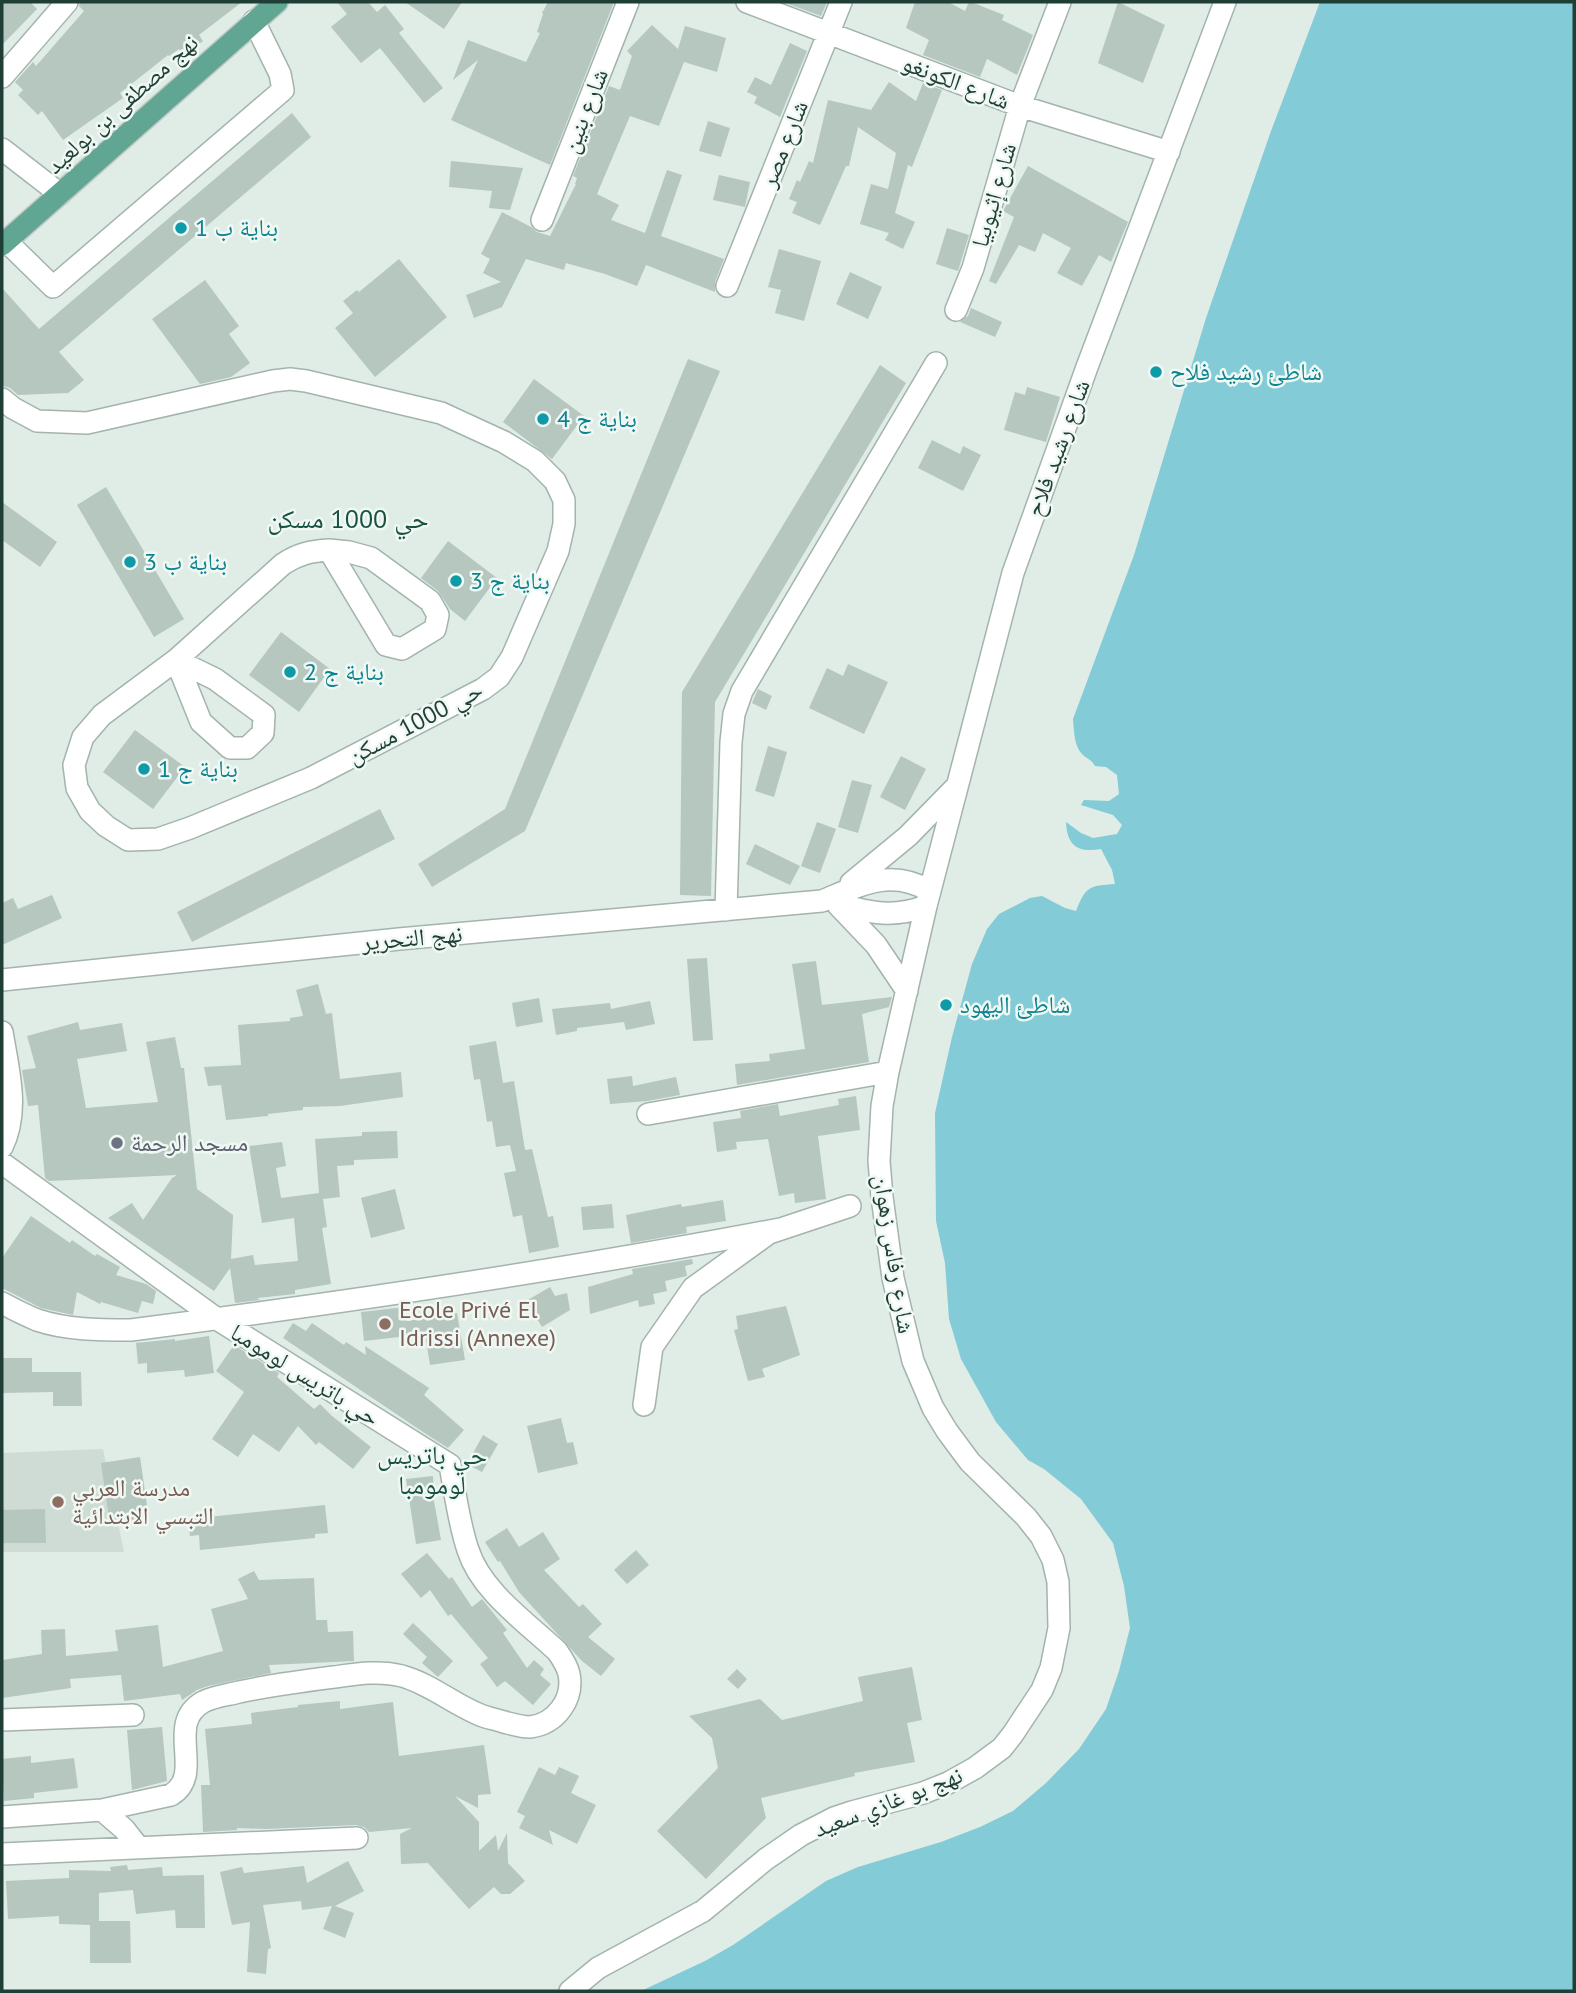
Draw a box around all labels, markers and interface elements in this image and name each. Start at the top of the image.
street label: نهج مصطفى بن بولعيد [39,27,204,180]
street label: شارع الكونغو [898,47,1014,116]
street label: شارع بنين [554,64,615,158]
street label: شارع مصر [752,96,815,193]
street label: شارع إثيوبيا [964,139,1023,251]
place label: بناية ب 1 [195,212,278,243]
marker: بناية ب 1 [173,220,189,236]
place label: شاطئ رشيد فلاح [1170,356,1322,387]
marker: شاطئ رشيد فلاح [1148,364,1164,380]
street label: شارع رشيد فلاح [1018,375,1097,521]
place label: بناية ج 4 [557,403,637,434]
marker: بناية ج 4 [535,411,551,427]
district label: حي 1000 مسكن [267,502,429,540]
place label: بناية ب 3 [144,546,227,577]
marker: بناية ب 3 [122,554,138,570]
place label: بناية ج 3 [470,565,550,596]
marker: بناية ج 3 [448,573,464,589]
place label: بناية ج 2 [304,656,384,687]
marker: بناية ج 2 [282,664,298,680]
street label: حي 1000 مسكن [342,674,490,775]
place label: بناية ج 1 [158,753,238,784]
marker: بناية ج 1 [136,761,152,777]
street label: نهج التحرير [359,918,464,957]
place label: شاطئ اليهود [960,989,1070,1020]
marker: شاطئ اليهود [938,997,954,1013]
place label: مسجد الرحمة [131,1127,248,1158]
marker: مسجد الرحمة [109,1135,125,1151]
street label: شارع رفاس زهوان [867,1172,922,1336]
place label: Ecole Privé El Idrissi (Annexe) [399,1294,556,1353]
street label: حي باتريس لومومبا [223,1316,386,1436]
marker: Ecole Privé El Idrissi (Annexe) [377,1316,393,1332]
district label: حي باتريس لومومبا [377,1438,487,1501]
place label: مدرسة العربي التبسي الابتدائية [72,1472,214,1535]
marker: مدرسة العربي التبسي الابتدائية [50,1494,66,1510]
street label: نهج بو غازي سعيد [809,1759,968,1848]

